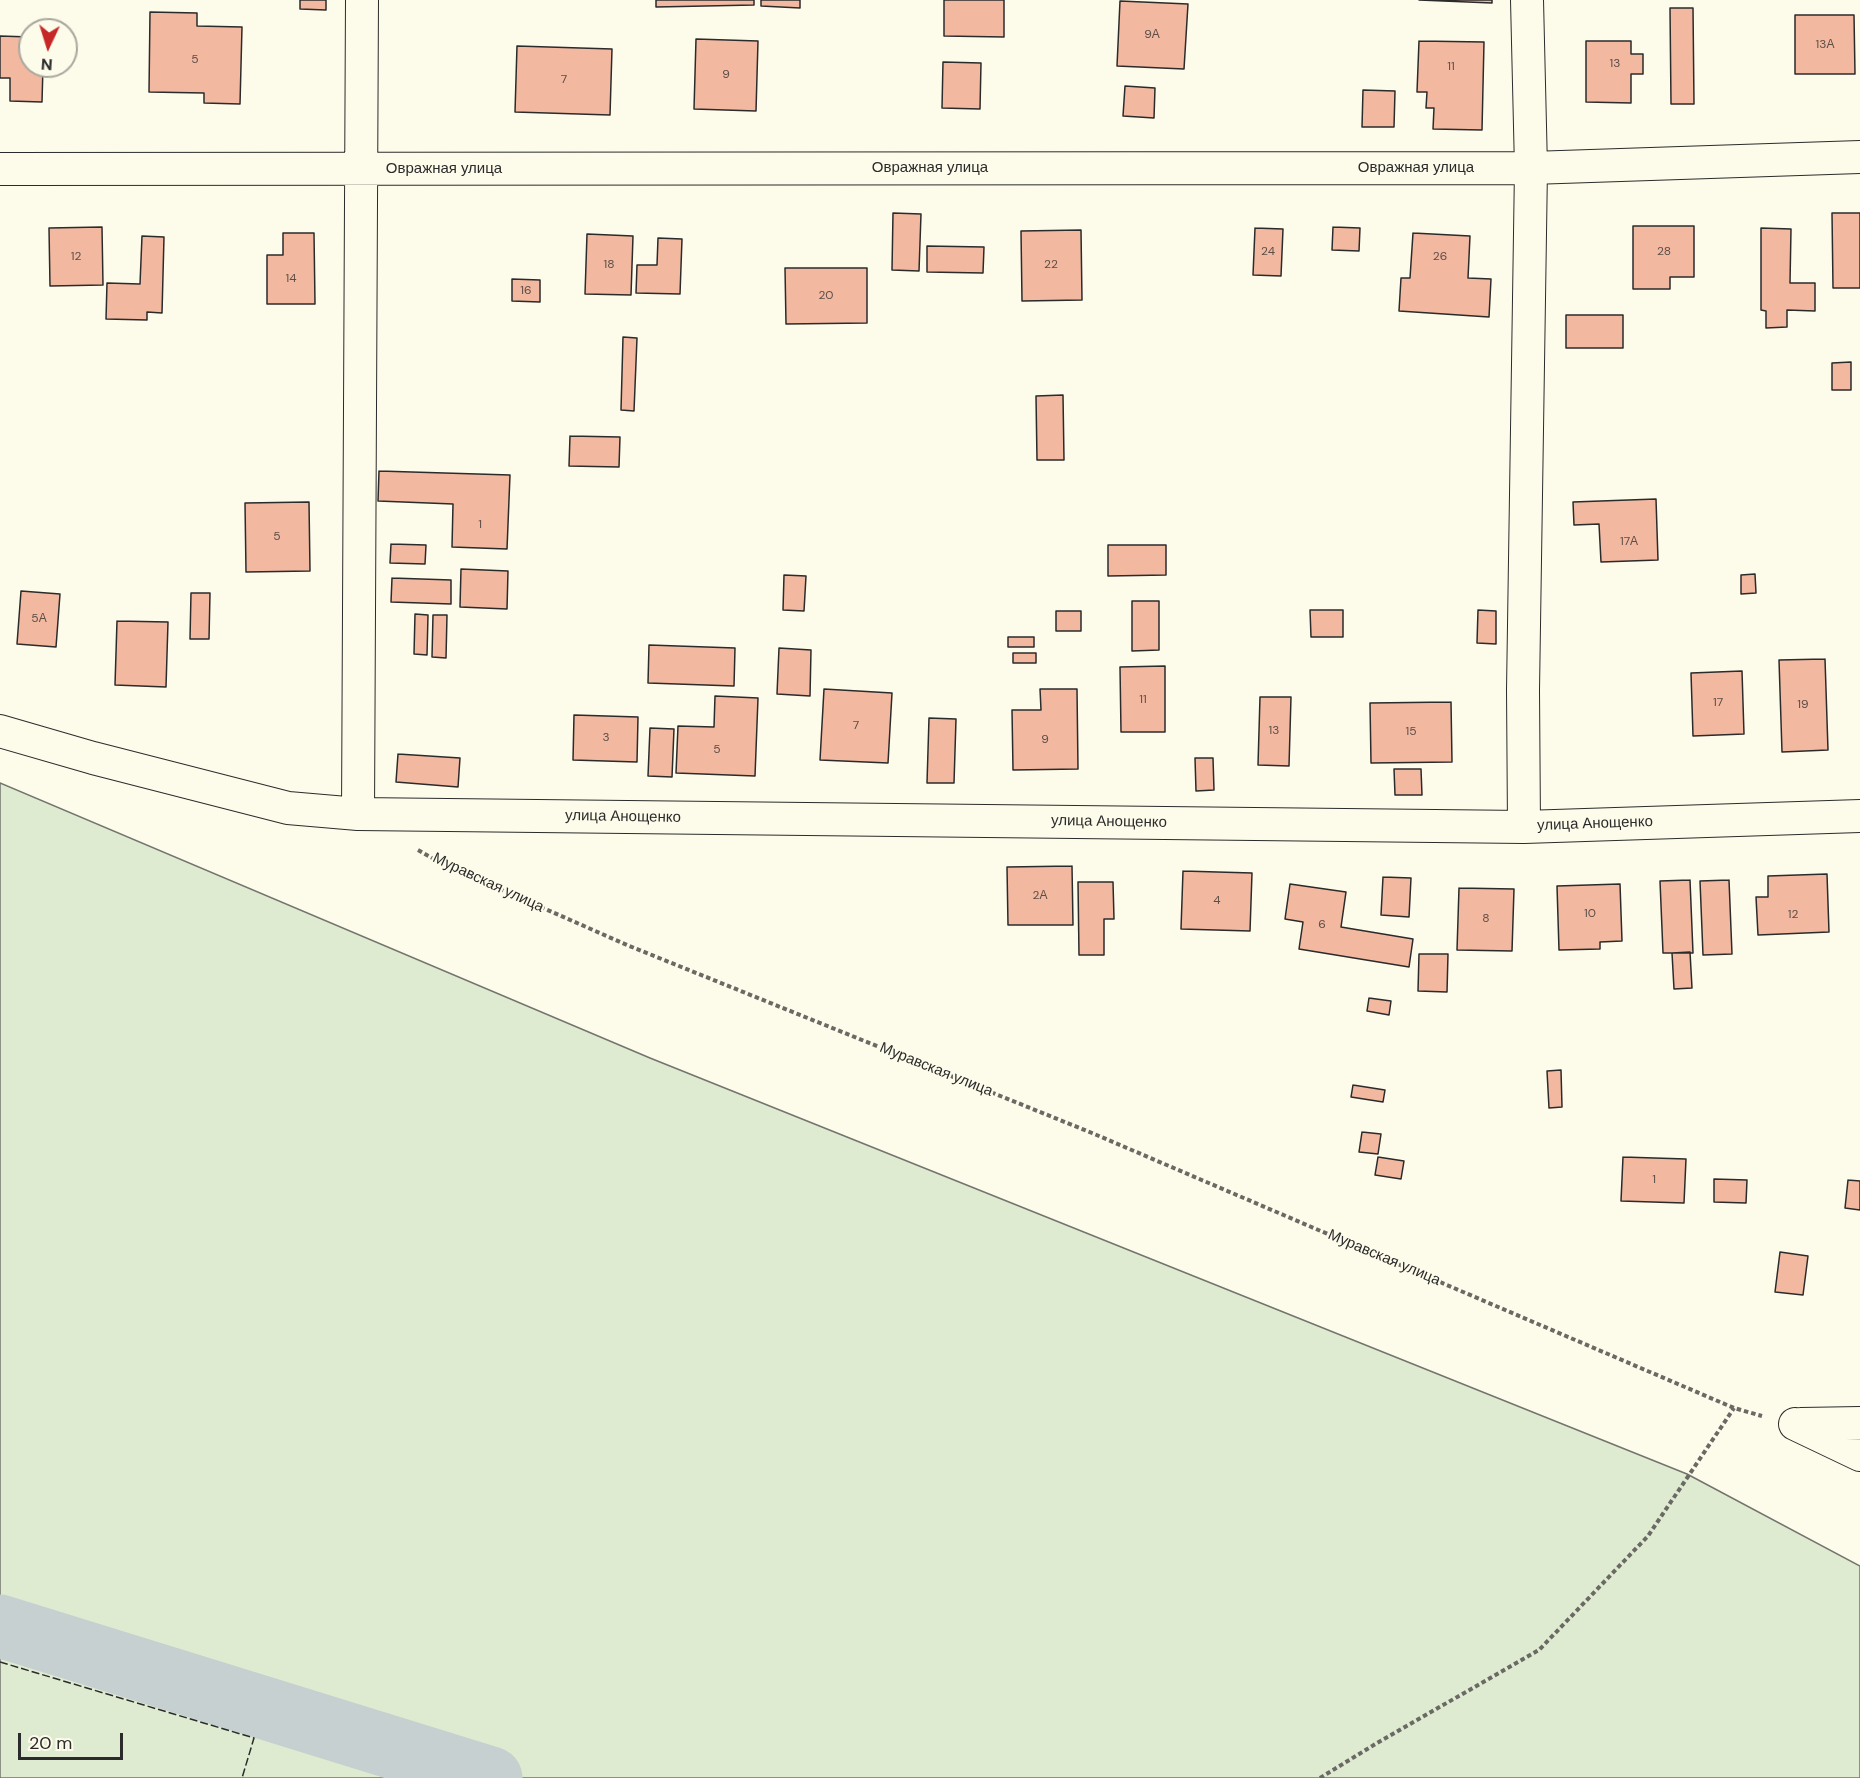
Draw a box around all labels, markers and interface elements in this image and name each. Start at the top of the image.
north arrow [18,18,78,78]
house number: 9А [1144,28,1160,42]
house number: 13А [1816,38,1834,52]
house number: 5 [191,53,199,67]
text: N [40,54,53,75]
house number: 13 [1610,57,1620,71]
house number: 11 [1447,60,1455,74]
house number: 9 [722,68,730,82]
house number: 7 [561,73,567,87]
street label: Овражная улица [872,159,988,177]
street label: Овражная улица [1358,159,1474,177]
street label: Овражная улица [386,160,502,178]
house number: 24 [1261,245,1275,259]
house number: 28 [1657,245,1671,259]
house number: 12 [71,250,81,264]
house number: 26 [1433,250,1447,264]
house number: 18 [603,258,615,272]
house number: 22 [1044,258,1058,272]
house number: 14 [285,272,297,286]
house number: 16 [520,284,532,298]
house number: 20 [819,289,833,303]
house number: 1 [478,518,482,532]
house number: 5 [273,530,281,544]
house number: 17А [1620,535,1638,549]
house number: 5А [31,612,47,626]
house number: 11 [1139,693,1147,707]
house number: 17 [1713,696,1723,710]
house number: 19 [1797,698,1809,712]
house number: 7 [853,719,859,733]
house number: 13 [1269,724,1279,738]
house number: 15 [1405,725,1417,739]
house number: 3 [602,731,610,745]
house number: 9 [1041,733,1049,747]
house number: 5 [713,743,721,757]
street label: улица Анощенко [565,807,681,827]
street label: улица Анощенко [1051,812,1167,832]
street label: улица Анощенко [1537,813,1653,835]
street label: Муравская улица [430,849,546,917]
house number: 2А [1033,889,1047,903]
house number: 4 [1213,894,1221,908]
house number: 10 [1584,907,1596,921]
house number: 12 [1788,908,1798,922]
house number: 8 [1482,912,1490,926]
house number: 6 [1318,918,1326,932]
street label: Муравская улица [877,1039,995,1101]
house number: 1 [1652,1173,1656,1187]
street label: Муравская улица [1325,1226,1443,1290]
scale bar [21,1721,126,1759]
text: 20 m [29,1731,72,1755]

